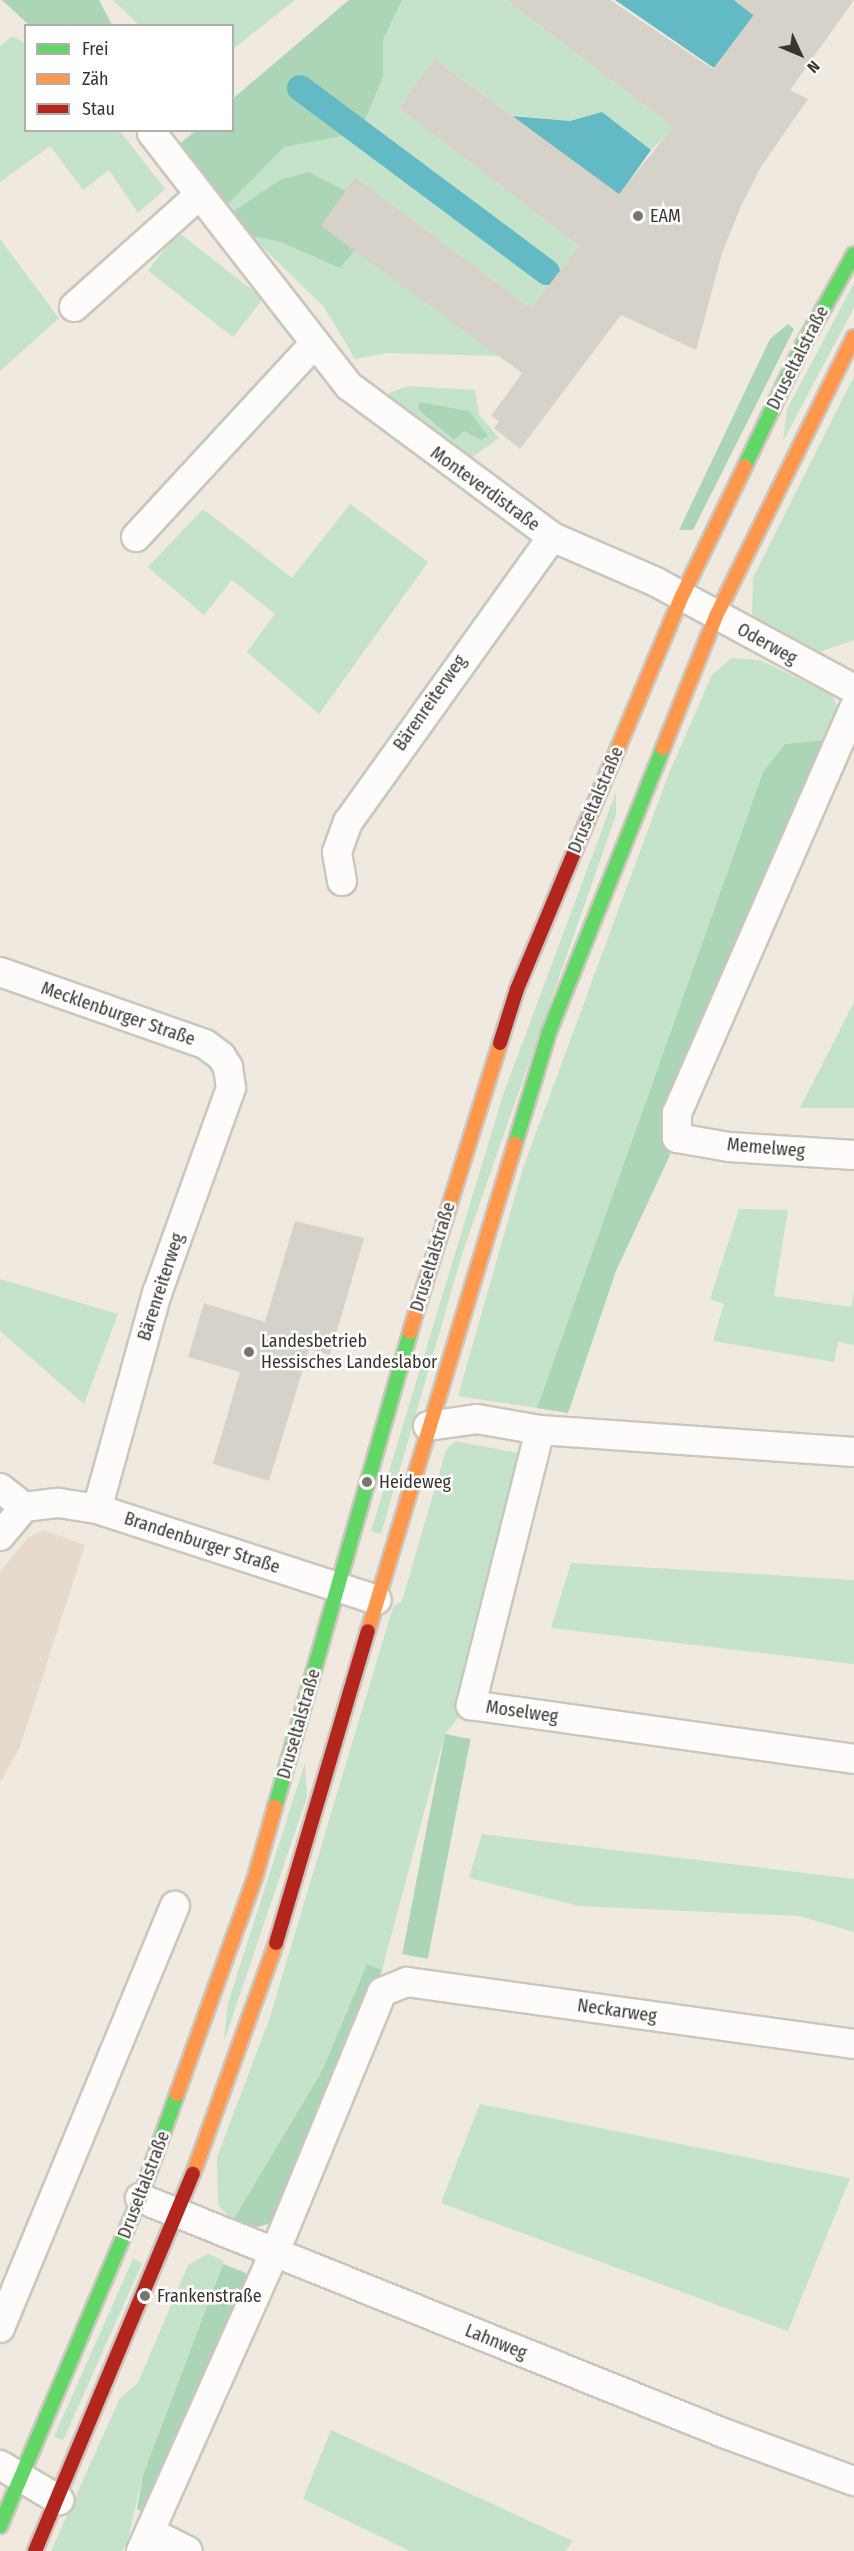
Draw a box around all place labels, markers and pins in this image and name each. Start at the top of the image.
place label: EAM [650,205,681,227]
marker: EAM [631,209,645,223]
place label: Landesbetrieb Hessisches Landeslabor [261,1331,437,1374]
marker: Landesbetrieb Hessisches Landeslabor [242,1345,256,1359]
place label: Heideweg [379,1471,451,1493]
marker: Heideweg [360,1475,374,1489]
place label: Frankenstraße [157,2285,262,2307]
marker: Frankenstraße [138,2289,152,2303]

